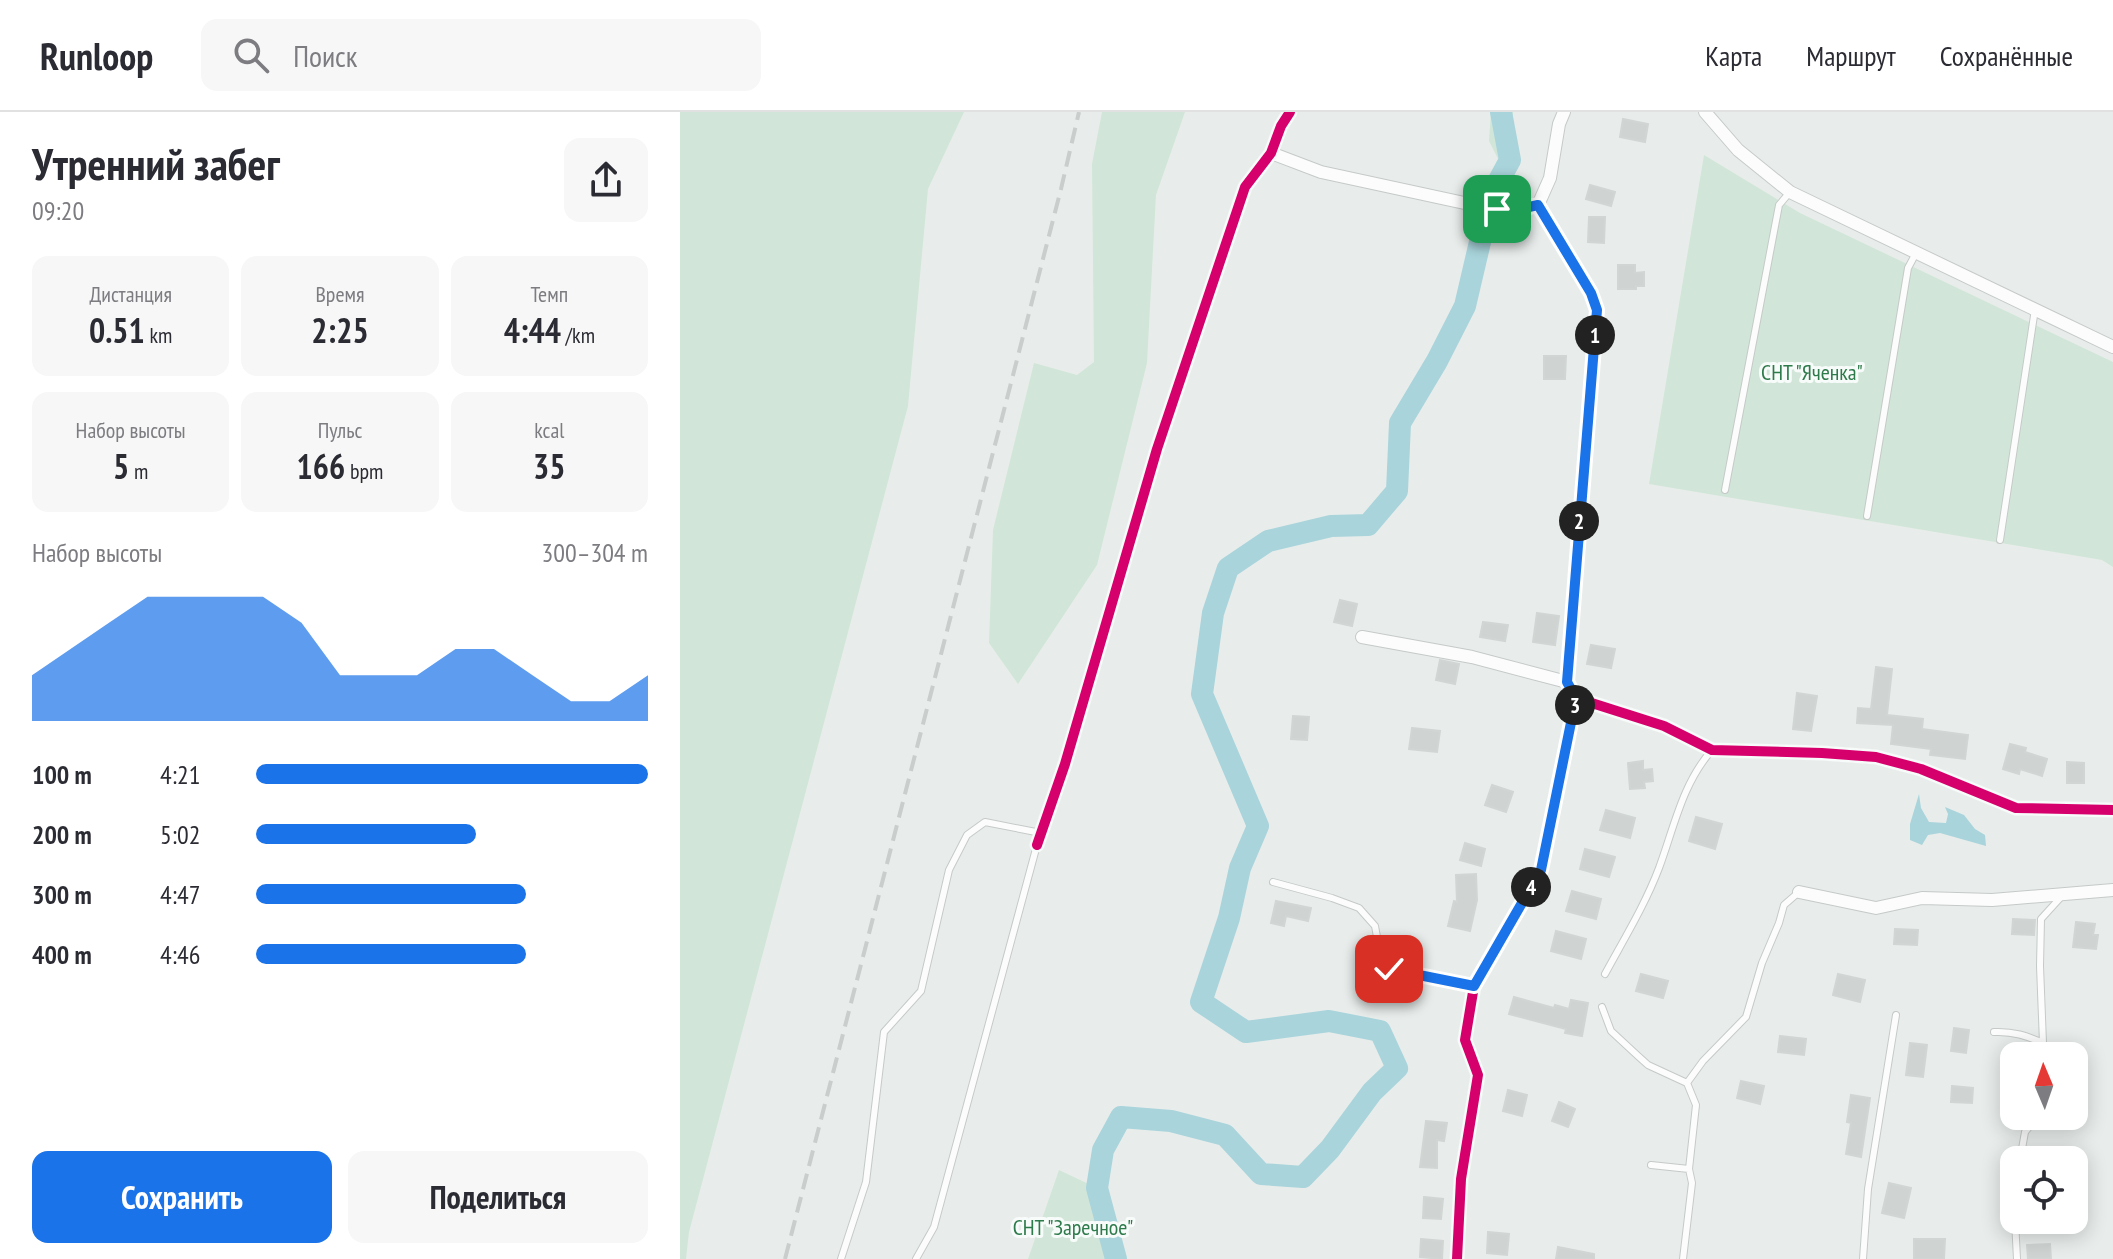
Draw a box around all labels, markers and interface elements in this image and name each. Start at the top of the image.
search box [201,19,761,91]
text: Runloop [40,31,153,80]
icon: search [229,33,273,77]
text: Поиск [293,36,357,75]
text: Карта [1705,37,1762,74]
text: Маршрут [1806,37,1896,74]
text: Сохранённые [1940,37,2073,74]
text: Утренний забег [32,135,280,192]
button: share [564,138,648,222]
pin [1463,175,1531,243]
icon: arrive [1475,187,1519,231]
text: 09:20 [32,194,84,227]
text: Дистанция [89,280,172,308]
text: Время [315,280,365,308]
text: Темп [531,280,568,308]
text: 0.51 [89,308,145,352]
text: 2:25 [311,308,369,352]
text: 4:44 [504,308,561,352]
pin: 1 [1575,315,1615,355]
text: km [145,321,172,349]
text: /km [561,321,595,349]
text: 1 [1590,321,1600,349]
park label: СНТ "Яченка" [1761,358,1863,386]
text: Набор высоты [76,416,186,444]
text: Пульс [318,416,362,444]
text: kcal [534,416,564,444]
text: 5 [113,444,129,488]
text: 166 [297,444,345,488]
text: 35 [533,444,566,488]
text: m [129,457,148,485]
text: bpm [345,457,383,485]
pin: 2 [1559,501,1599,541]
text: 2 [1574,507,1584,535]
text: Набор высоты [32,536,162,569]
text: 300–304 m [542,536,648,569]
pin: 3 [1555,685,1595,725]
text: 3 [1570,691,1580,719]
text: 100 m [32,758,92,791]
text: 4:21 [160,758,200,791]
text: 200 m [32,818,92,851]
text: 5:02 [160,818,200,851]
pin: 4 [1511,867,1551,907]
text: 4 [1526,873,1536,901]
text: 300 m [32,878,92,911]
text: 4:47 [160,878,200,911]
pin [1355,935,1423,1003]
text: 400 m [32,938,92,971]
text: 4:46 [160,938,200,971]
icon: check [1367,947,1411,991]
north arrow [2000,1042,2088,1130]
map controls [2000,1042,2088,1234]
button: locate [2000,1146,2088,1234]
button: Сохранить [32,1151,332,1243]
button: Поделиться [348,1151,648,1243]
park label: СНТ "Заречное" [1013,1213,1133,1241]

